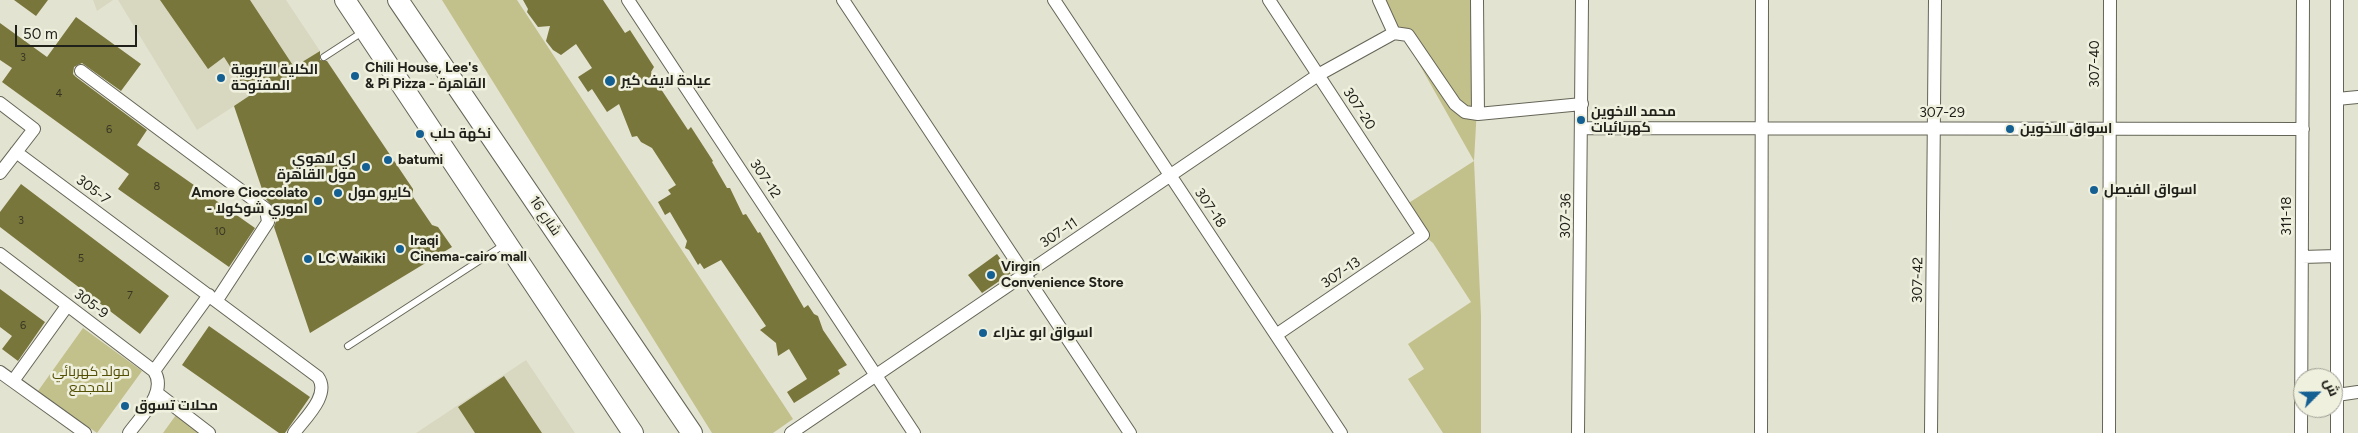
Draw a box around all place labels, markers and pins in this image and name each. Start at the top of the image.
place label: Chili House, Lee's & Pi Pizza - القاهرة [365,60,486,92]
place label: الكلية التربوية المفتوحة [231,62,318,94]
marker: Chili House, Lee's & Pi Pizza - القاهرة [349,70,361,82]
marker: الكلية التربوية المفتوحة [215,72,227,84]
place label: عيادة لايف كير [621,73,711,89]
marker: عيادة لايف كير [603,74,617,88]
place label: محمد الاخوين كهربائيات [1591,104,1676,136]
marker: محمد الاخوين كهربائيات [1575,114,1587,126]
place label: اسواق الاخوين [2020,121,2112,137]
marker: اسواق الاخوين [2004,123,2016,135]
place label: نكهة حلب [430,126,491,142]
marker: نكهة حلب [414,128,426,140]
place label: اي لاهوي مول القاهرة [277,151,356,184]
place label: batumi [398,152,443,168]
marker: batumi [382,154,394,166]
marker: اي لاهوي مول القاهرة [360,161,372,173]
place label: اسواق الفيصل [2104,182,2197,198]
marker: اسواق الفيصل [2088,184,2100,196]
place label: Amore Cioccolato - اموري شوكولا [191,185,308,218]
place label: كايرو مول [348,185,411,201]
marker: كايرو مول [332,187,344,199]
marker: Amore Cioccolato - اموري شوكولا [312,195,324,207]
place label: Iraqi Cinema-cairo mall [410,233,527,266]
marker: Iraqi Cinema-cairo mall [394,243,406,255]
place label: LC Waikiki [318,251,386,267]
marker: LC Waikiki [302,253,314,265]
place label: Virgin Convenience Store [1001,259,1124,292]
marker: Virgin Convenience Store [985,269,997,281]
place label: اسواق ابو عذراء [993,325,1093,341]
marker: اسواق ابو عذراء [977,327,989,339]
place label: محلات تسوق [135,398,218,414]
marker: محلات تسوق [119,400,131,412]

